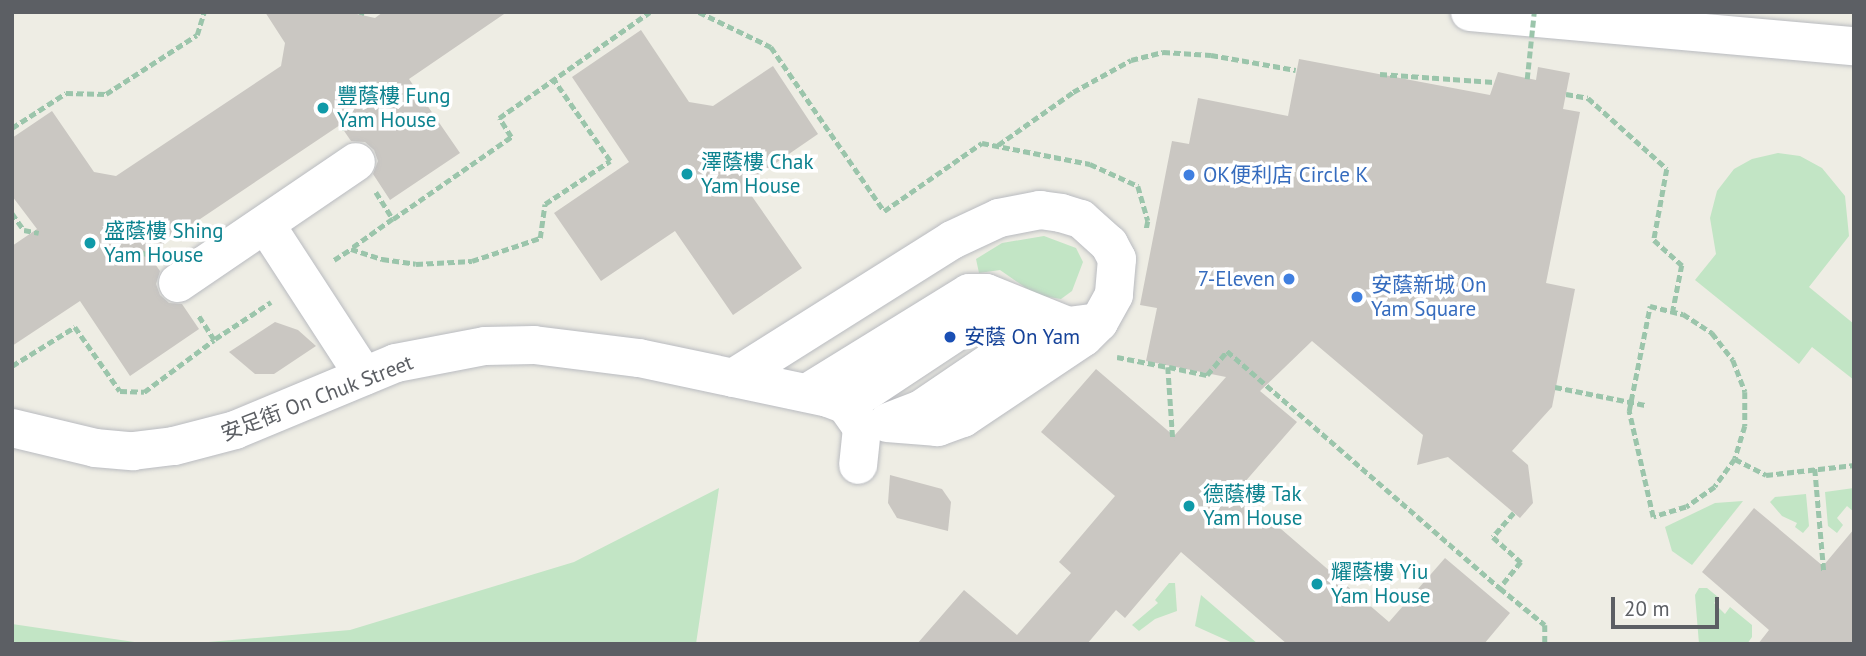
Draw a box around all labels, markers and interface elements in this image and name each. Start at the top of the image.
place label: 豐蔭樓 Fung Yam House [337,83,451,133]
marker: 豐蔭樓 Fung Yam House [315,100,331,116]
place label: 澤蔭樓 Chak Yam House [701,149,814,199]
place label: OK便利店 Circle K [1203,162,1368,188]
marker: 澤蔭樓 Chak Yam House [679,166,695,182]
marker: OK便利店 Circle K [1181,167,1197,183]
place label: 盛蔭樓 Shing Yam House [104,218,224,268]
marker: 盛蔭樓 Shing Yam House [82,235,98,251]
place label: 7-Eleven [1198,266,1275,292]
marker: 7-Eleven [1281,271,1297,287]
place label: 安蔭新城 On Yam Square [1371,272,1486,322]
marker: 安蔭新城 On Yam Square [1349,289,1365,305]
place label: 安蔭 On Yam [964,324,1081,350]
marker: 安蔭 On Yam [942,329,958,345]
street label: 安足街 On Chuk Street [217,350,417,446]
place label: 德蔭樓 Tak Yam House [1203,481,1302,531]
marker: 德蔭樓 Tak Yam House [1181,498,1197,514]
place label: 耀蔭樓 Yiu Yam House [1331,559,1430,609]
marker: 耀蔭樓 Yiu Yam House [1309,576,1325,592]
scale bar [1614,582,1722,626]
text: 20 m [1624,595,1670,622]

